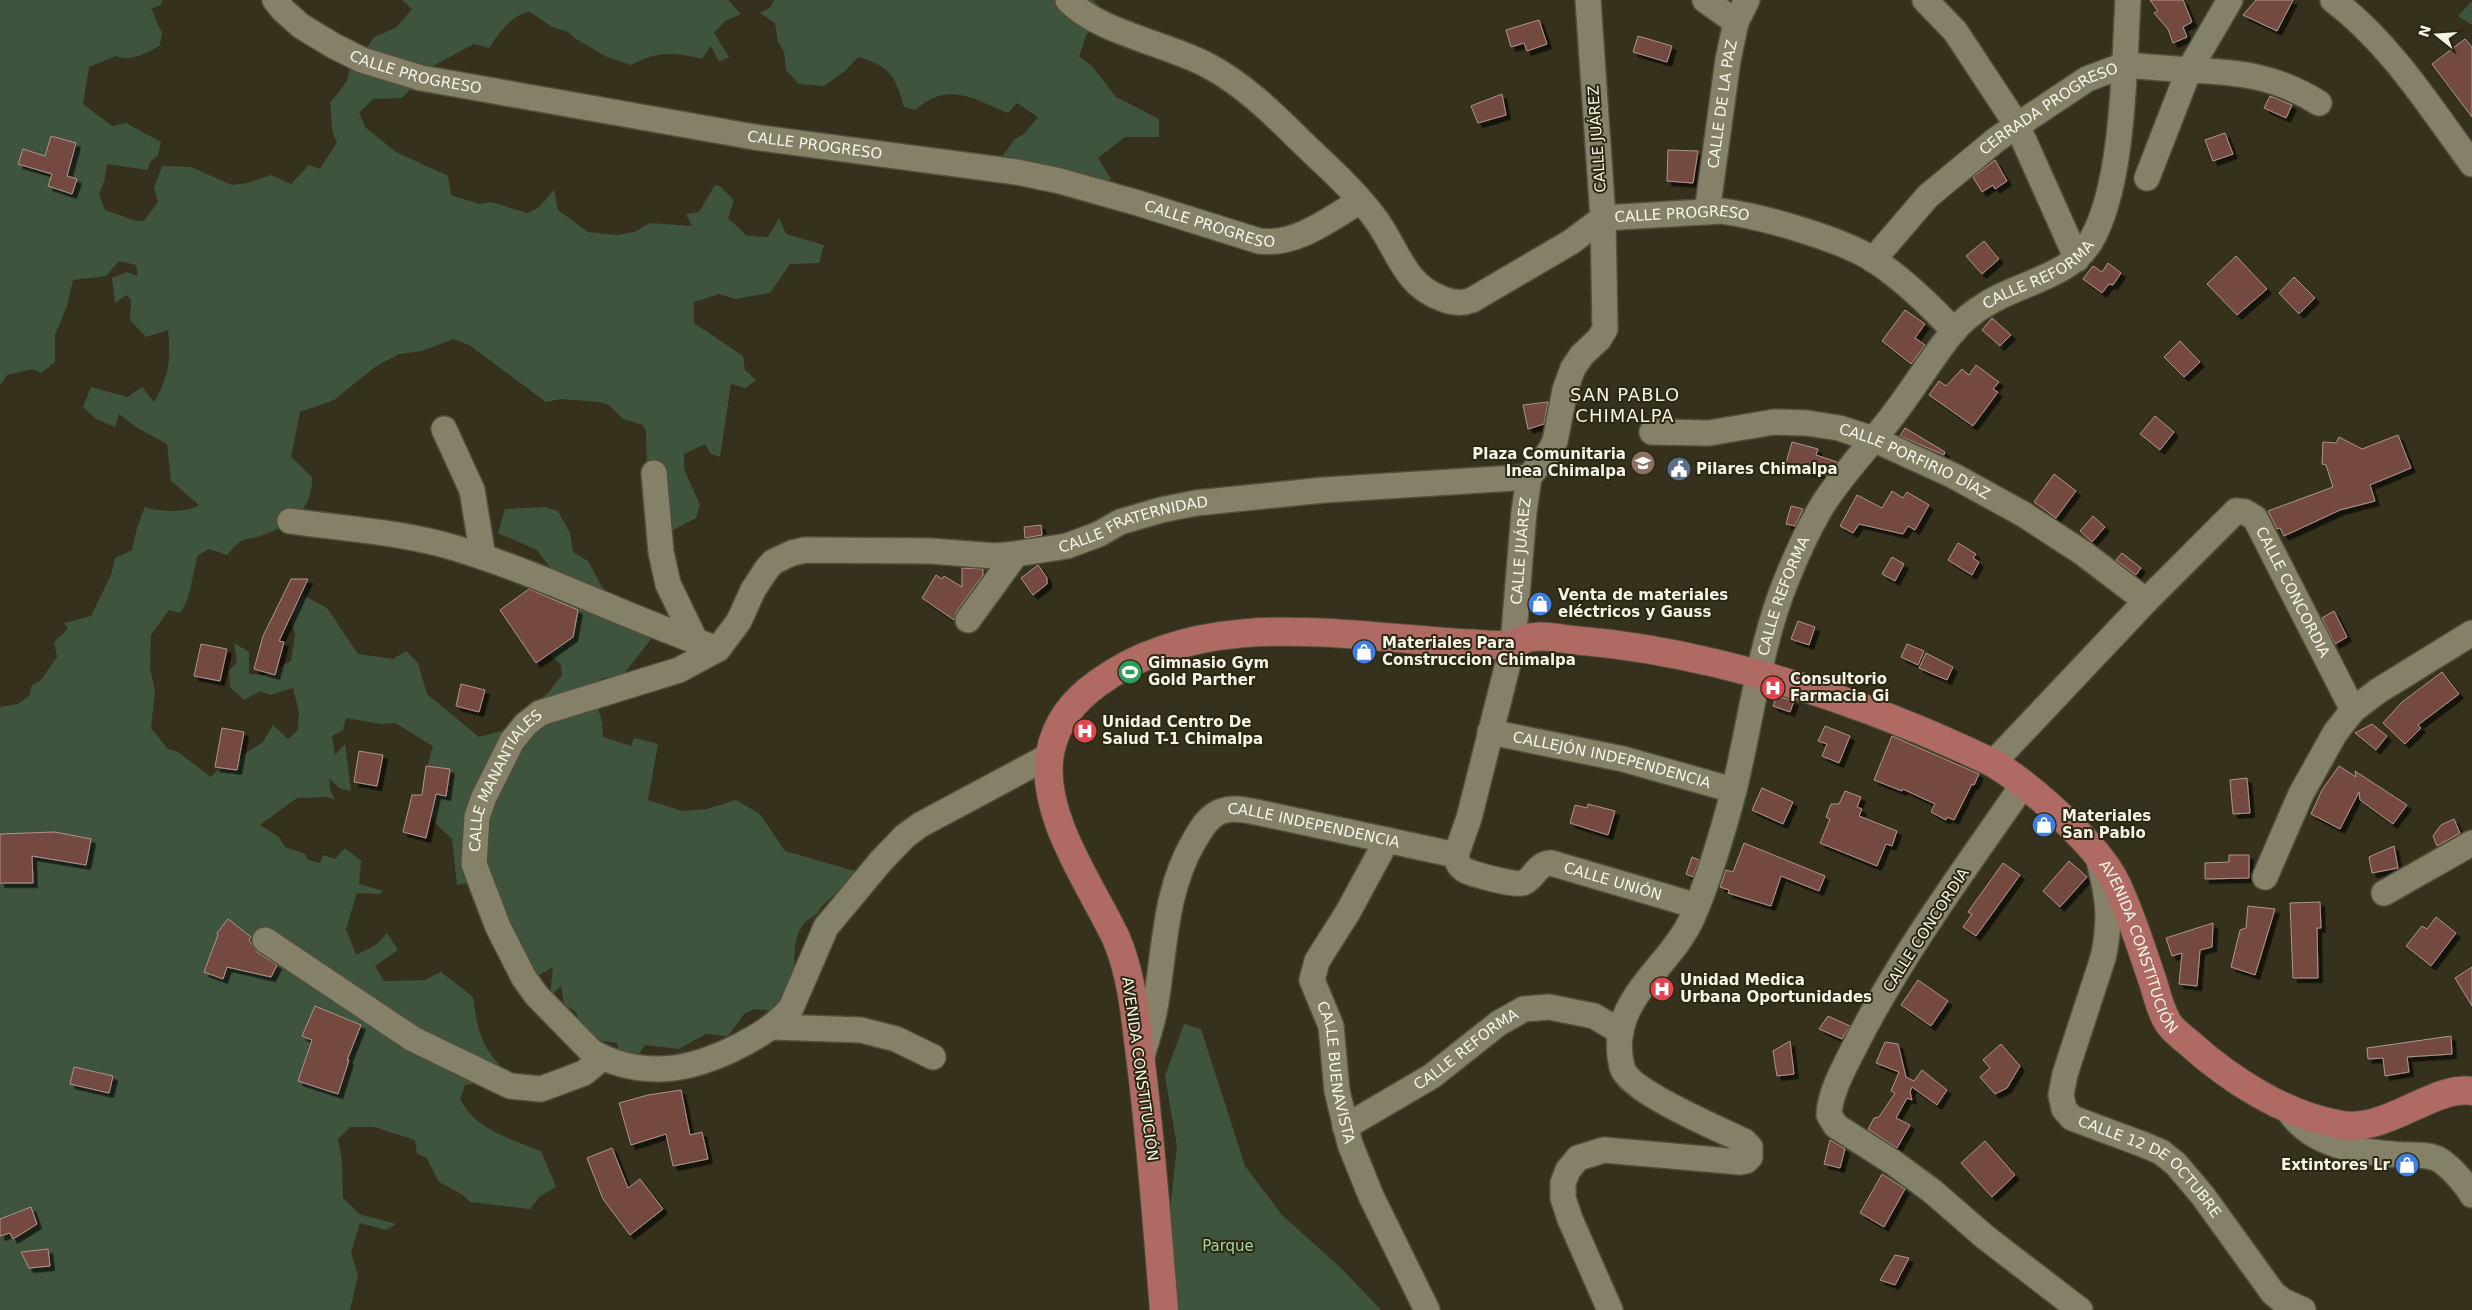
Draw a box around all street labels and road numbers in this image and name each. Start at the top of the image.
street label: CALLE DE LA PAZ [1704,38,1741,170]
street label: CALLE PROGRESO [347,46,483,98]
street label: CERRADA PROGRESO [1976,59,2121,159]
street label: CALLE JUÁREZ [1583,85,1610,193]
street label: CALLE PROGRESO [746,127,883,163]
street label: CALLE PROGRESO [1142,197,1275,251]
street label: CALLE PROGRESO [1614,202,1751,226]
street label: CALLE REFORMA [1979,236,2098,313]
street label: CALLE PORFIRIO DÍAZ [1837,420,1993,503]
street label: CALLE FRATERNIDAD [1057,493,1209,556]
street label: CALLE JUÁREZ [1507,496,1535,605]
street label: CALLE CONCORDIA [2252,524,2334,661]
street label: CALLE REFORMA [1754,533,1814,658]
street label: CALLE MANANTIALES [466,706,546,853]
street label: CALLEJÓN INDEPENDENCIA [1511,728,1714,793]
street label: CALLE INDEPENDENCIA [1227,800,1402,852]
street label: AVENIDA CONSTITUCIÓN [2095,856,2182,1037]
street label: CALLE UNIÓN [1562,858,1664,904]
street label: CALLE CONCORDIA [1879,864,1973,995]
street label: AVENIDA CONSTITUCIÓN [1118,976,1163,1162]
street label: CALLE BUENAVISTA [1313,998,1359,1147]
street label: CALLE REFORMA [1410,1005,1522,1094]
street label: CALLE 12 DE OCTUBRE [2075,1112,2225,1221]

